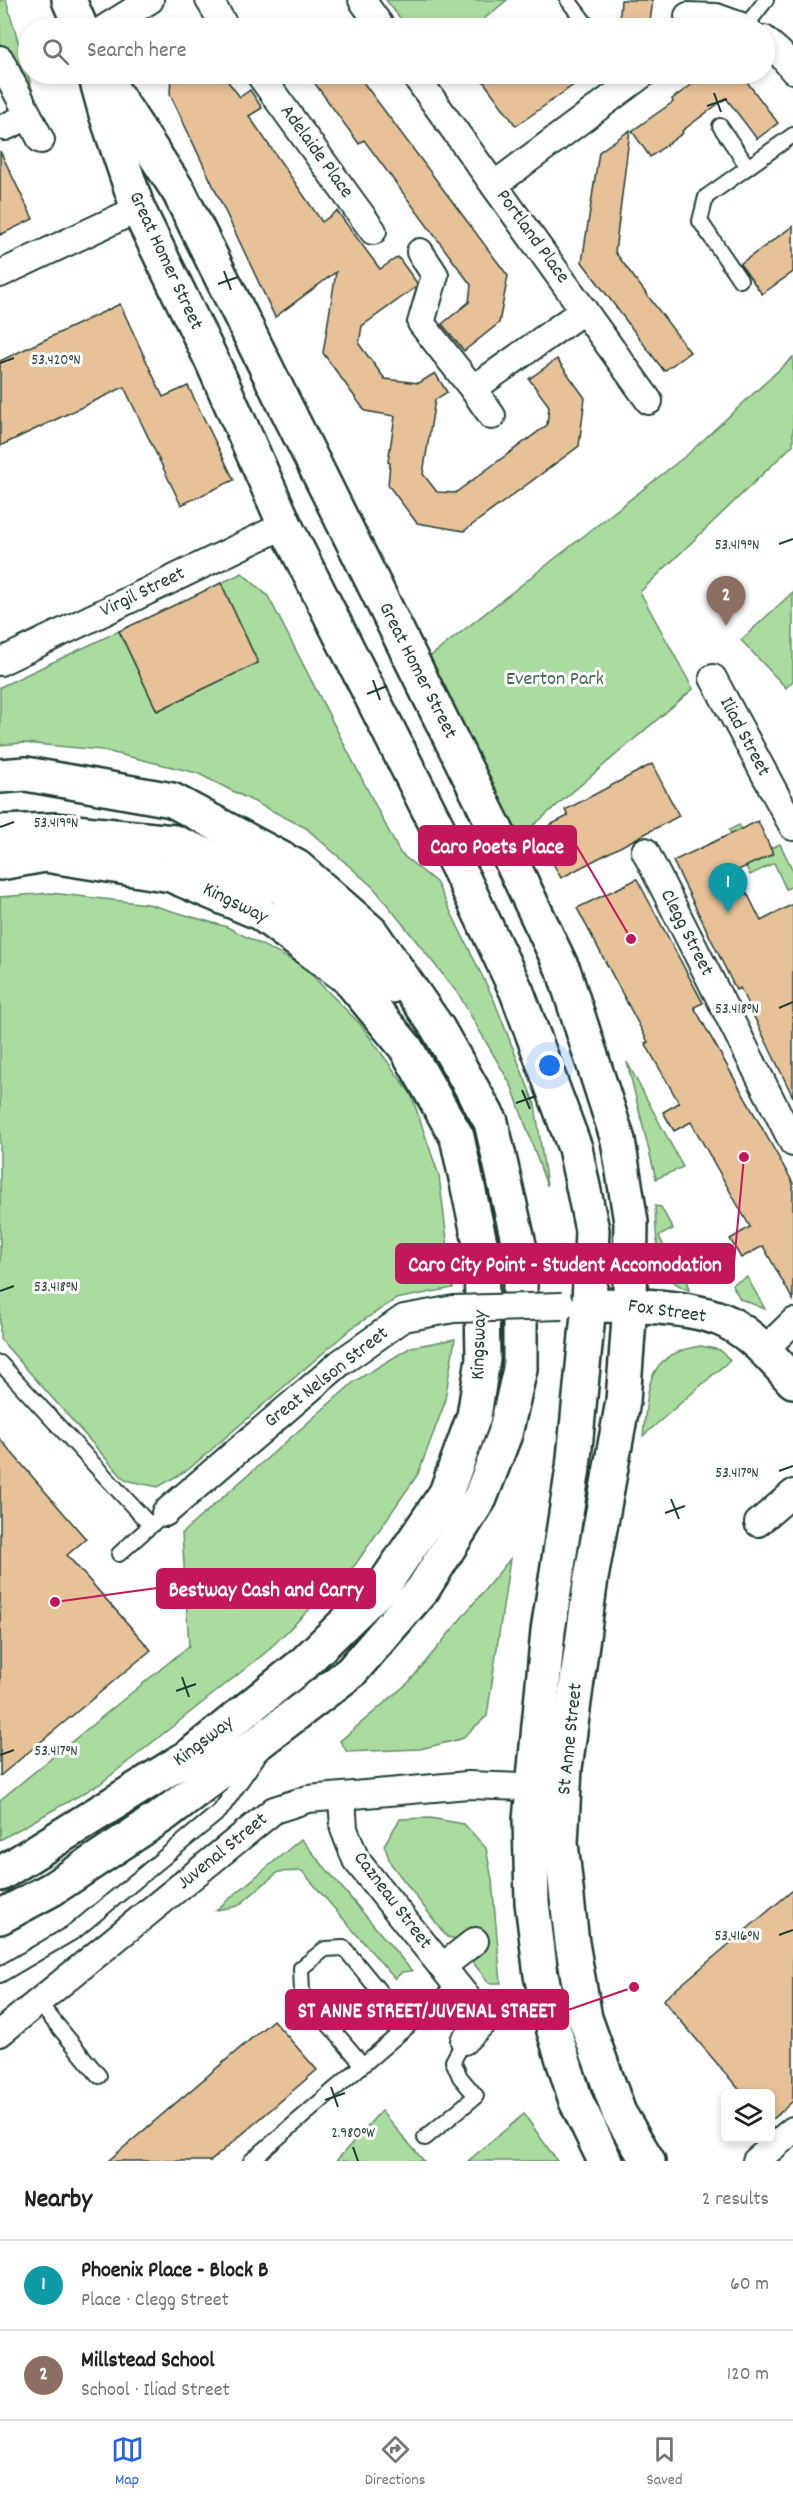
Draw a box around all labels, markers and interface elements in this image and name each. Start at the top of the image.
search box [18,18,775,84]
icon: search [39,35,72,68]
text: Search here [87,36,186,67]
street label: Adelaide Place [272,99,360,205]
street label: Portland Place [488,184,576,290]
street label: Great Homer Street [121,187,209,335]
text: 53.420°N [31,350,81,372]
text: 53.419°N [715,535,759,557]
street label: Virgil Street [96,560,190,626]
pin: 2 [706,576,746,626]
street label: Great Homer Street [370,598,464,744]
park label: Everton Park [506,666,604,694]
street label: Iliad Street [711,692,777,782]
text: 53.419°N [34,813,78,835]
callout: Caro Poets Place [419,826,576,865]
text: Caro Poets Place [430,834,564,864]
pin: 1 [708,864,748,913]
street label: Kingsway [198,876,273,932]
street label: Clegg Street [652,885,720,981]
text: 53.418°N [715,999,759,1021]
your location [535,1051,564,1080]
callout: Caro City Point - Student Accomodation [396,1244,734,1283]
text: Caro City Point - Student Accomodation [408,1252,722,1282]
text: 53.418°N [34,1277,78,1299]
street label: Fox Street [626,1293,708,1331]
street label: Kingsway [465,1309,495,1380]
street label: Great Nelson Street [259,1321,395,1435]
text: 53.417°N [715,1463,759,1485]
callout: Bestway Cash and Carry [157,1569,375,1608]
text: Bestway Cash and Carry [169,1577,365,1607]
street label: St Anne Street [551,1682,591,1796]
street label: Kingsway [168,1709,241,1774]
text: 53.417°N [34,1741,78,1763]
street label: Juvenal Street [172,1807,274,1897]
street label: Cazneau Street [346,1846,438,1956]
text: 53.416°N [714,1926,760,1948]
callout: ST ANNE STREET/JUVENAL STREET [286,1990,568,2029]
text: ST ANNE STREET/JUVENAL STREET [298,1998,557,2028]
map controls [721,2089,775,2143]
button: layers [721,2089,775,2143]
text: 2.980°W [331,2123,375,2145]
text: Nearby [24,2182,92,2219]
text: 2 results [702,2186,769,2214]
text: Phoenix Place - Block B [81,2256,268,2287]
text: 1 [41,2271,46,2299]
text: 60 m [730,2271,769,2299]
text: Place · Clegg Street [81,2287,229,2315]
text: Millstead School [81,2346,215,2377]
text: 2 [39,2361,48,2389]
text: 120 m [727,2361,769,2389]
text: School · Iliad Street [81,2377,230,2405]
tab: Map [111,2433,144,2492]
tab: Directions [365,2433,425,2492]
tab: Saved [647,2433,682,2492]

